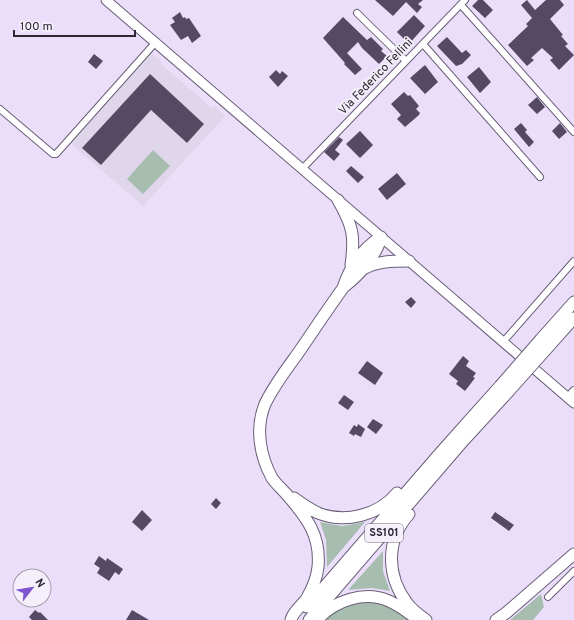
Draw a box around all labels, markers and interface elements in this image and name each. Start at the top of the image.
scale bar [14,12,135,38]
text: 100 m [20,19,53,35]
street label: Via Federico Fellini [335,35,417,119]
road number: SS101 [365,524,403,542]
north arrow [12,568,52,608]
text: N [32,576,48,590]

